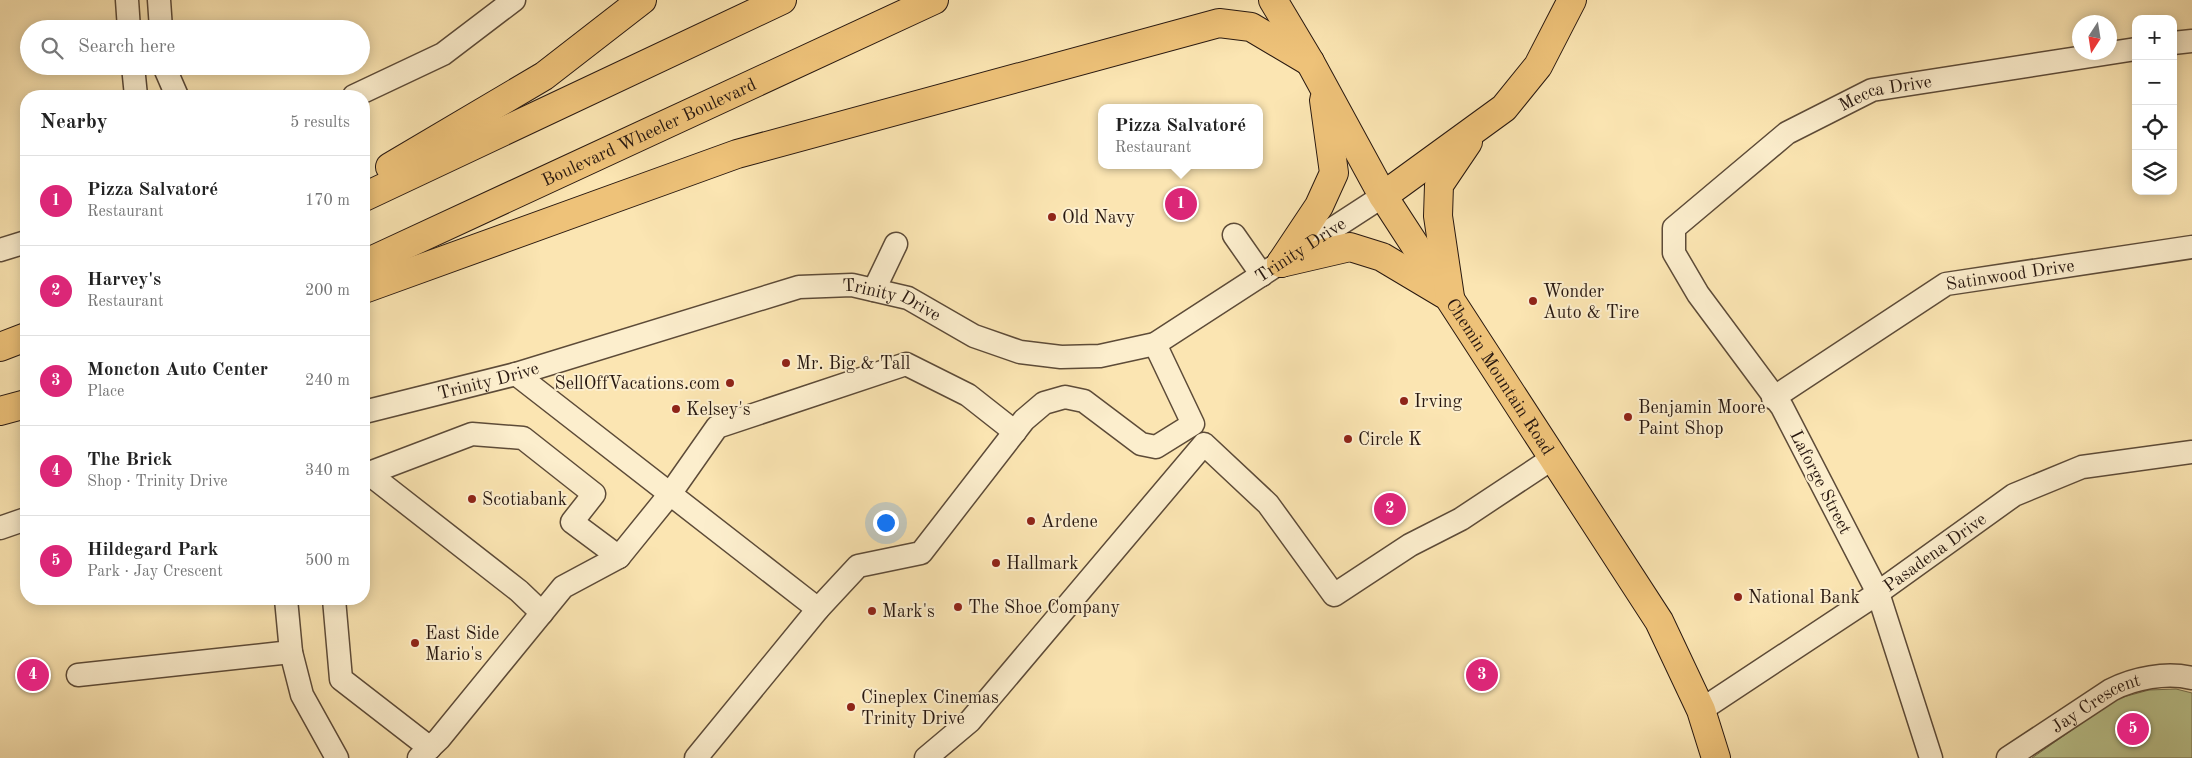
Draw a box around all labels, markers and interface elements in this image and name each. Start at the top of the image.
north arrow [2072,15,2117,60]
map controls [2132,15,2177,195]
button: + [2132,15,2177,60]
search box [20,20,370,75]
icon: search [38,34,66,62]
text: Search here [78,38,175,57]
button: − [2132,60,2177,105]
street label: Mecca Drive [1836,73,1933,115]
street label: Boulevard Wheeler Boulevard [539,76,759,190]
popup [1098,104,1263,169]
button: locate [2132,105,2177,150]
text: Nearby [40,112,108,133]
text: 5 results [290,115,350,131]
text: Pizza Salvatoré [1115,117,1246,136]
text: Restaurant [1115,140,1191,156]
button: layers [2132,150,2177,195]
text: Pizza Salvatoré [87,181,218,200]
pin: 1 [1165,185,1197,223]
text: 1 [51,193,61,209]
text: 170 m [305,193,350,209]
text: Restaurant [87,204,164,220]
place label: Old Navy [1062,209,1136,227]
marker: Old Navy [1046,211,1058,223]
street label: Trinity Drive [1252,215,1349,286]
street label: Satinwood Drive [1945,257,2076,294]
text: Harvey's [87,271,161,290]
street label: Trinity Drive [842,277,944,325]
text: 2 [51,283,61,299]
text: 200 m [305,283,350,299]
place label: Wonder Auto & Tire [1543,283,1639,322]
text: Restaurant [87,294,164,310]
marker: Wonder Auto & Tire [1527,295,1539,307]
street label: Chemin Mountain Road [1442,296,1557,458]
place label: Mr. Big & Tall [796,355,910,373]
marker: Mr. Big & Tall [780,357,792,369]
street label: Trinity Drive [436,360,541,403]
text: Moncton Auto Center [87,361,268,380]
text: 3 [51,373,61,389]
text: 240 m [305,373,350,389]
place label: SellOffVacations.com [555,375,720,393]
marker: SellOffVacations.com [724,377,736,389]
text: Place [87,384,124,400]
place label: Irving [1414,393,1463,411]
marker: Irving [1398,395,1410,407]
place label: Benjamin Moore Paint Shop [1638,399,1766,438]
place label: Kelsey's [686,401,751,419]
marker: Kelsey's [670,403,682,415]
marker: Benjamin Moore Paint Shop [1622,411,1634,423]
street label: Laforge Street [1786,428,1854,537]
place label: Circle K [1358,431,1422,449]
marker: Circle K [1342,433,1354,445]
text: The Brick [87,451,172,470]
text: 4 [51,463,61,479]
text: 340 m [305,463,350,479]
text: Shop · Trinity Drive [87,474,228,490]
pin: 2 [1374,490,1406,528]
place label: Scotiabank [482,491,567,509]
marker: Scotiabank [466,493,478,505]
your location [873,510,899,536]
street label: Pasadena Drive [1880,510,1990,596]
place label: Ardene [1041,513,1098,531]
marker: Ardene [1025,515,1037,527]
text: Hildegard Park [87,541,218,560]
text: 5 [51,553,61,569]
text: 500 m [305,553,350,569]
place label: Hallmark [1006,555,1079,573]
marker: Hallmark [990,557,1002,569]
text: Park · Jay Crescent [87,564,223,580]
place label: National Bank [1748,589,1860,607]
marker: National Bank [1732,591,1744,603]
place label: The Shoe Company [968,599,1120,617]
marker: The Shoe Company [952,601,964,613]
place label: Mark's [882,603,935,621]
marker: Mark's [866,605,878,617]
place label: East Side Mario's [425,625,499,664]
marker: East Side Mario's [409,637,421,649]
pin: 4 [17,656,49,694]
pin: 3 [1466,656,1498,694]
street label: Jay Crescent [2048,672,2142,737]
place label: Cineplex Cinemas Trinity Drive [861,689,999,728]
marker: Cineplex Cinemas Trinity Drive [845,701,857,713]
pin: 5 [2117,710,2149,748]

